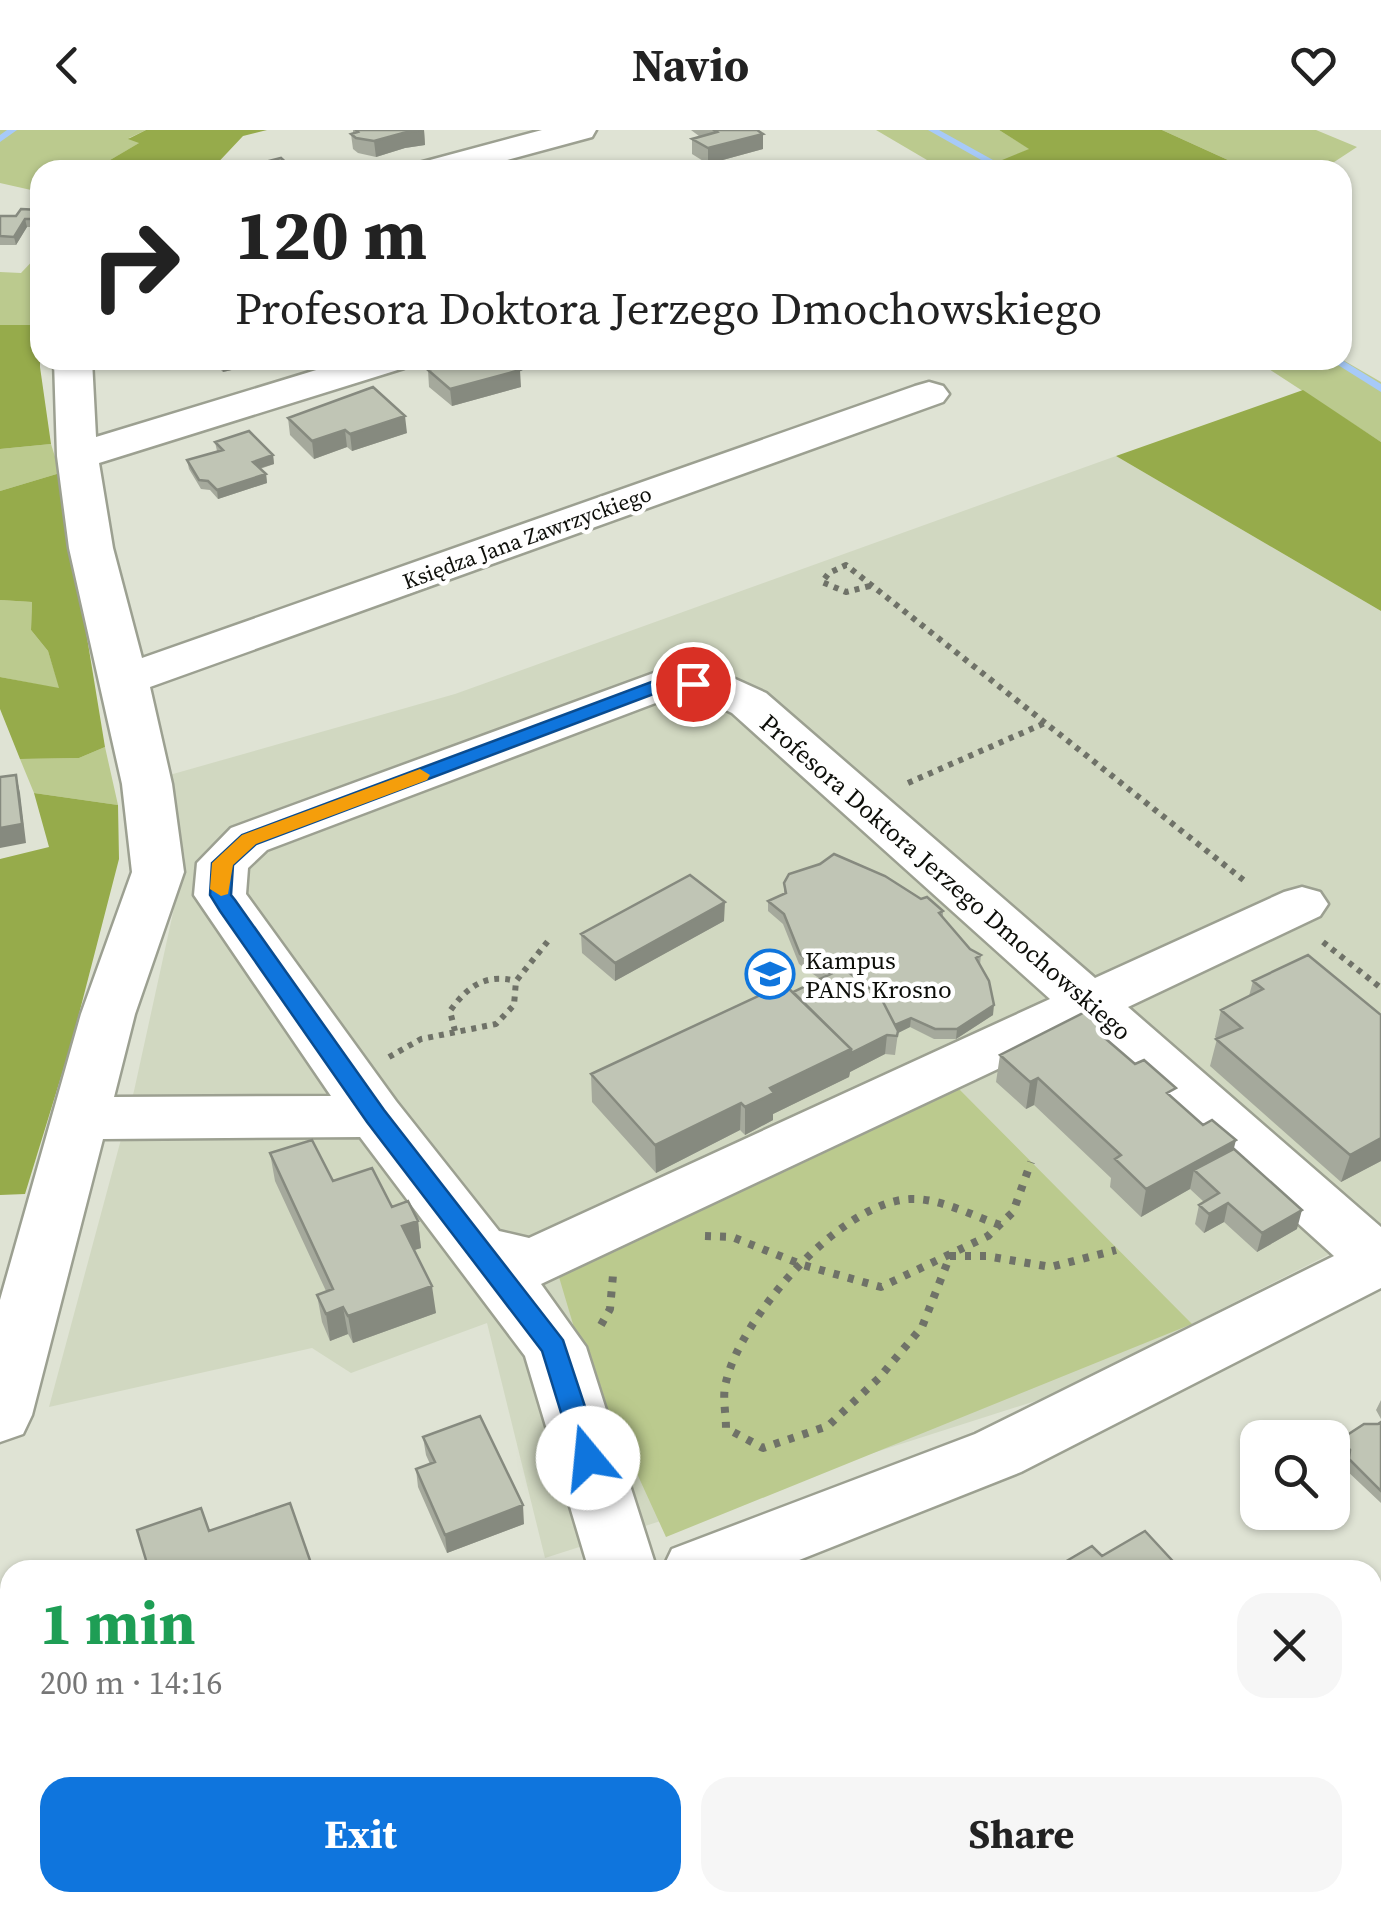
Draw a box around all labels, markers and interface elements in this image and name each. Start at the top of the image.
text: Navio [632,34,749,96]
icon: back [40,38,95,93]
icon: heart [1286,38,1341,93]
text: 120 m [235,186,427,282]
icon: right [70,200,200,330]
text: Profesora Doktora Jerzego Dmochowskiego [235,277,1102,339]
street label: Księdza Jana Zawrzyckiego [398,478,656,596]
pin [651,642,736,727]
icon: arrive [666,657,721,712]
street label: Profesora Doktora Jerzego Dmochowskiego [753,706,1139,1048]
place label: Kampus PANS Krosno [805,943,952,1006]
school or university icon: Kampus PANS Krosno [744,948,796,1000]
position arrow [536,1406,640,1510]
map controls [1240,1420,1350,1530]
button: search [1240,1420,1350,1530]
text: 1 min [40,1582,196,1664]
button: close [1237,1593,1342,1698]
text: 200 m · 14:16 [40,1661,222,1705]
button: Exit [40,1777,681,1892]
button: Share [701,1777,1342,1892]

